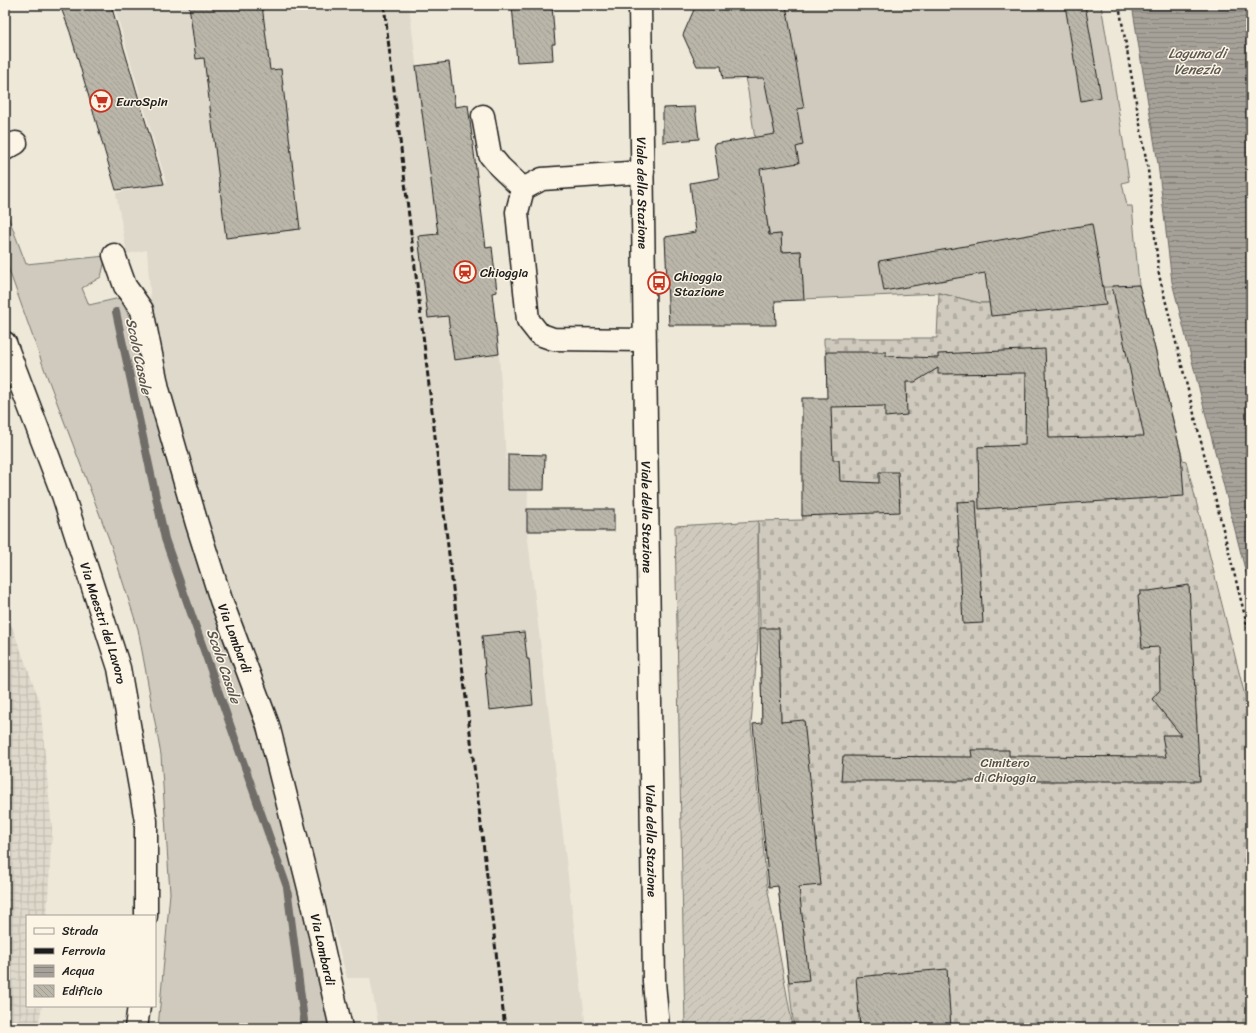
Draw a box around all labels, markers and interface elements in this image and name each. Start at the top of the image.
water label: Laguna di Venezia [1168,41,1229,82]
supermarket icon: EuroSpin [88,88,114,114]
place label: EuroSpin [116,90,168,113]
street label: Viale della Stazione [630,137,654,249]
station icon: Chioggia [452,259,478,285]
place label: Chioggia [480,261,529,284]
place label: Chioggia Stazione [674,265,725,303]
bus stop icon: Chioggia Stazione [646,270,672,296]
water label: Scolo Casale [118,316,159,398]
street label: Viale della Stazione [635,461,659,573]
street label: Via Maestri del Lavoro [73,559,133,686]
street label: Via Lombardi [211,600,259,677]
water label: Scolo Casale [199,626,249,709]
park label: Cimitero di Chioggia [974,751,1036,789]
street label: Viale della Stazione [639,785,664,897]
street label: Via Lombardi [304,912,342,988]
legend [26,915,156,1007]
text: Strada [62,920,99,942]
text: Ferrovia [62,940,106,962]
text: Acqua [61,960,95,982]
text: Edificio [62,980,102,1002]

